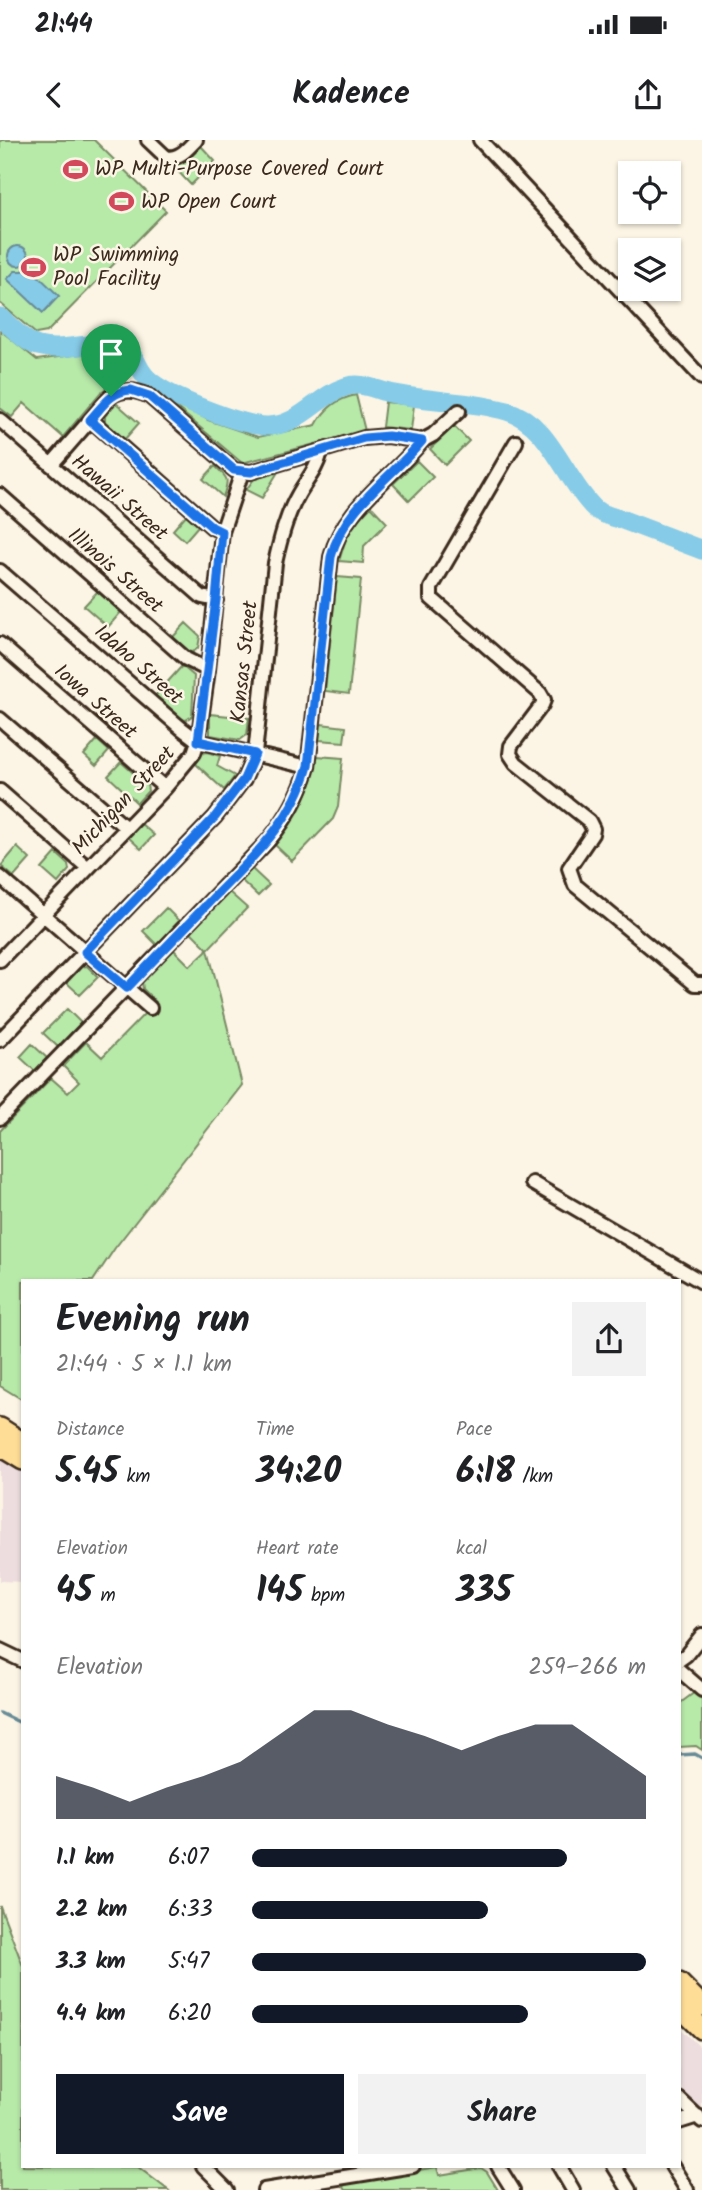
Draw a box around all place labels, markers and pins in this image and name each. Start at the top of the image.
place label: WP Multi-Purpose Covered Court [95,153,384,186]
sports icon: WP Multi-Purpose Covered Court [61,155,89,183]
place label: WP Open Court [141,186,277,219]
sports icon: WP Open Court [107,188,135,216]
place label: WP Swimming Pool Facility [53,239,179,296]
sports icon: WP Swimming Pool Facility [19,253,47,281]
pin [81,324,141,396]

